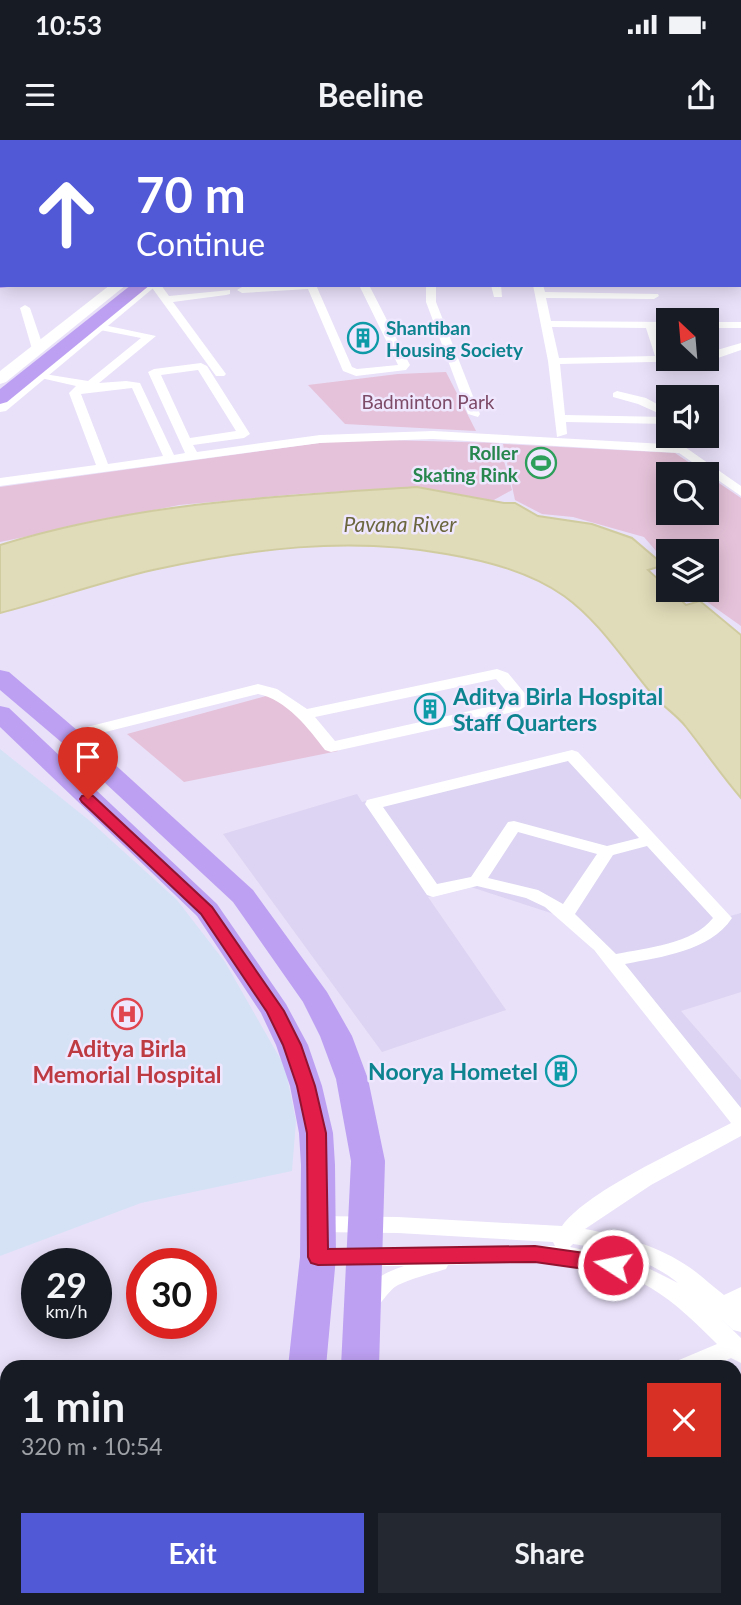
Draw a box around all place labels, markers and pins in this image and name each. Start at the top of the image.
place label: Shantiban Housing Society [386,316,524,361]
building icon: Shantiban Housing Society [346,321,380,355]
place label: Roller Skating Rink [413,441,519,486]
sports icon: Roller Skating Rink [524,446,558,480]
place label: Aditya Birla Hospital Staff Quarters [452,682,663,736]
building icon: Aditya Birla Hospital Staff Quarters [413,692,447,726]
pin [58,727,118,799]
hospital icon: Aditya Birla Memorial Hospital [110,997,144,1031]
place label: Aditya Birla Memorial Hospital [32,1034,222,1088]
building icon: Noorya Hometel [544,1054,578,1088]
place label: Noorya Hometel [368,1057,538,1085]

